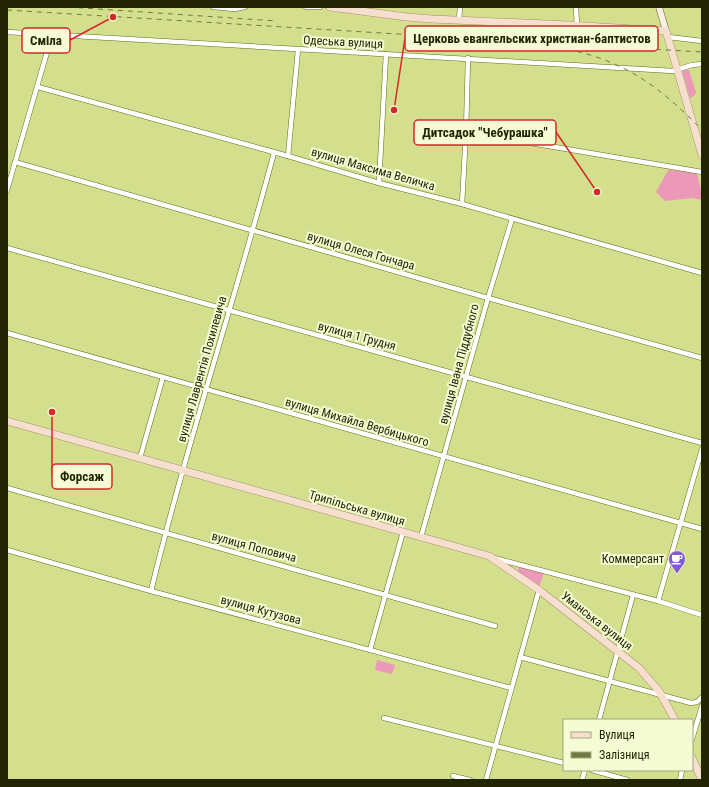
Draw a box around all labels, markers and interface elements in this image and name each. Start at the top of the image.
callout: Церковь евангельских христиан-баптистов [405,26,658,51]
callout: Сміла [22,28,70,53]
text: Церковь евангельских христиан-баптистов [413,31,651,46]
text: Сміла [30,33,62,48]
street label: Одеська вулиця [303,33,383,51]
callout: Дитсадок "Чебурашка" [414,120,556,145]
text: Дитсадок "Чебурашка" [422,125,548,140]
street label: вулиця Максима Величка [310,145,437,193]
street label: вулиця Олеся Гончара [306,229,417,273]
street label: вулиця Лаврентія Похилевича [174,294,230,444]
street label: вулиця Івана Піддубного [436,302,482,426]
street label: вулиця 1 Грудня [317,319,397,353]
street label: вулиця Михайла Вербицького [284,395,430,449]
callout: Форсаж [52,464,112,489]
text: Форсаж [60,469,104,484]
street label: Трипільська вулиця [307,488,407,528]
street label: вулиця Поповича [210,529,298,565]
cafe icon: Коммерсант [667,549,687,574]
place label: Коммерсант [602,552,664,566]
street label: Уманська вулиця [559,589,635,653]
street label: вулиця Кутузова [219,593,303,628]
legend [563,719,693,771]
text: Вулиця [599,728,635,742]
text: Залізниця [599,748,650,762]

